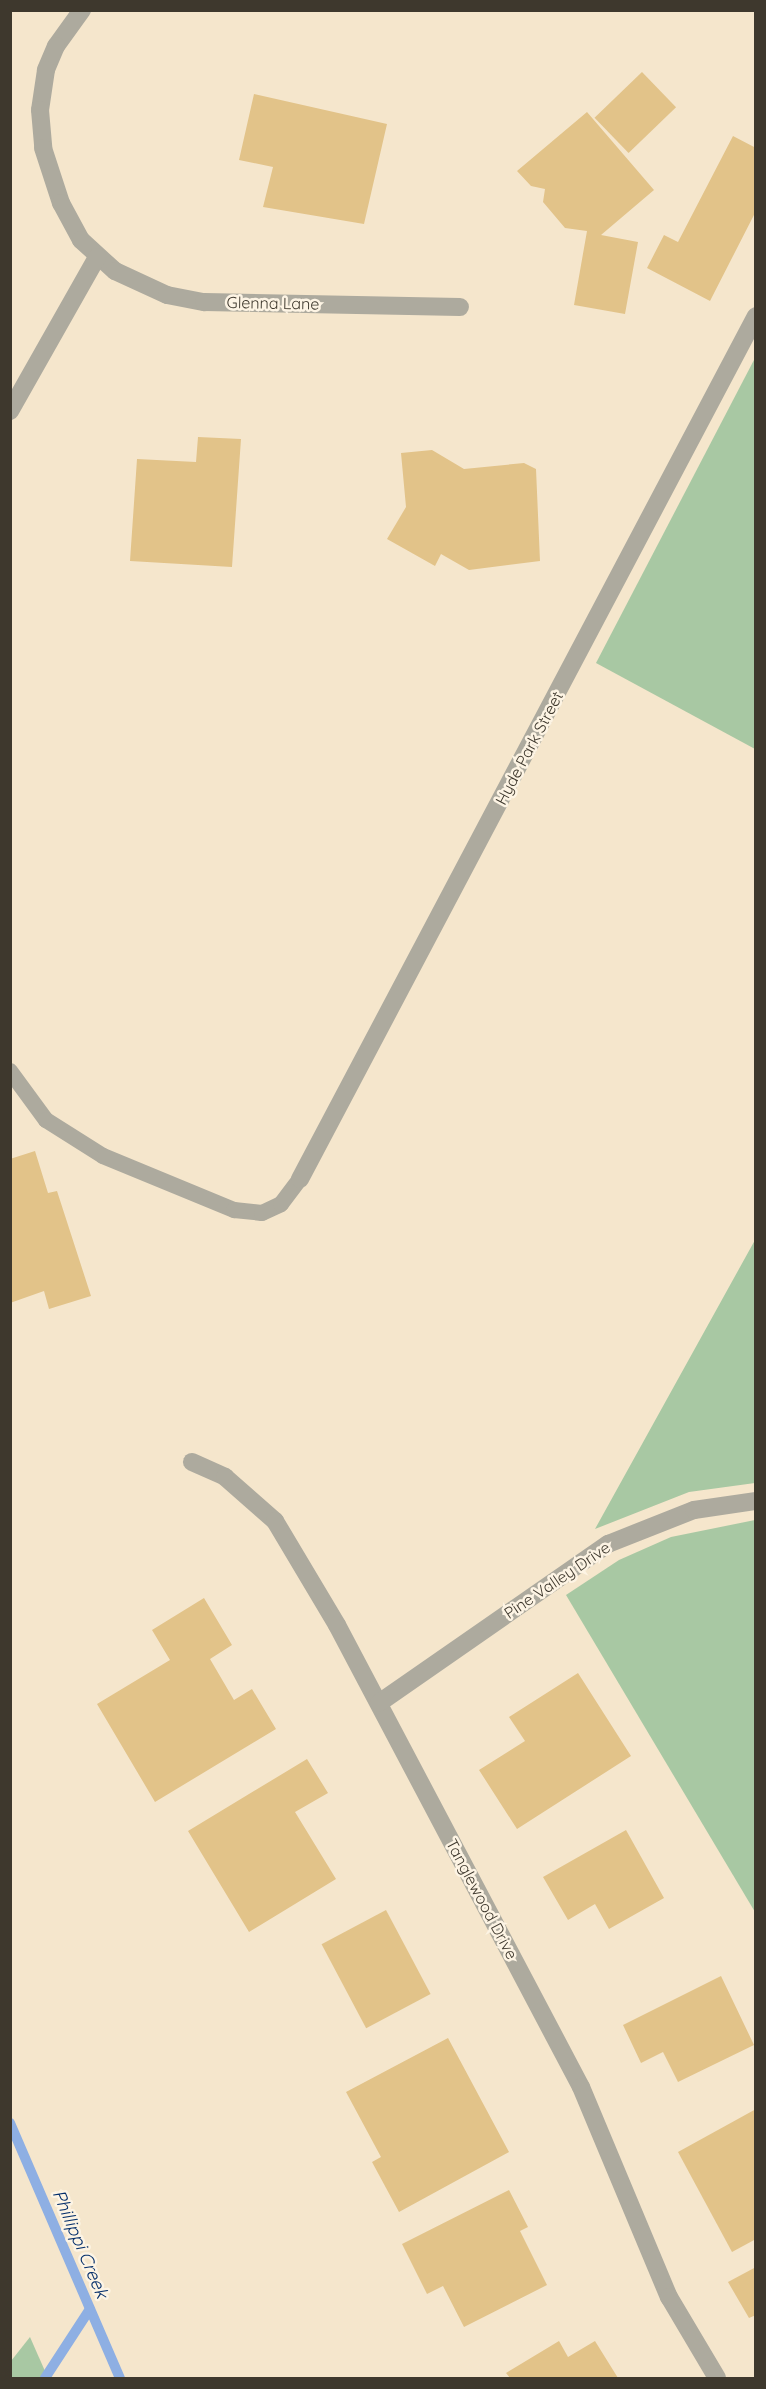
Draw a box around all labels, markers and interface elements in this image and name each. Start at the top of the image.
street label: Glenna Lane [226,293,320,313]
street label: Hyde Park Street [491,688,567,808]
street label: Pine Valley Drive [500,1537,614,1623]
street label: Tanglewood Drive [442,1836,522,1962]
water label: Phillippi Creek [47,2186,113,2302]

